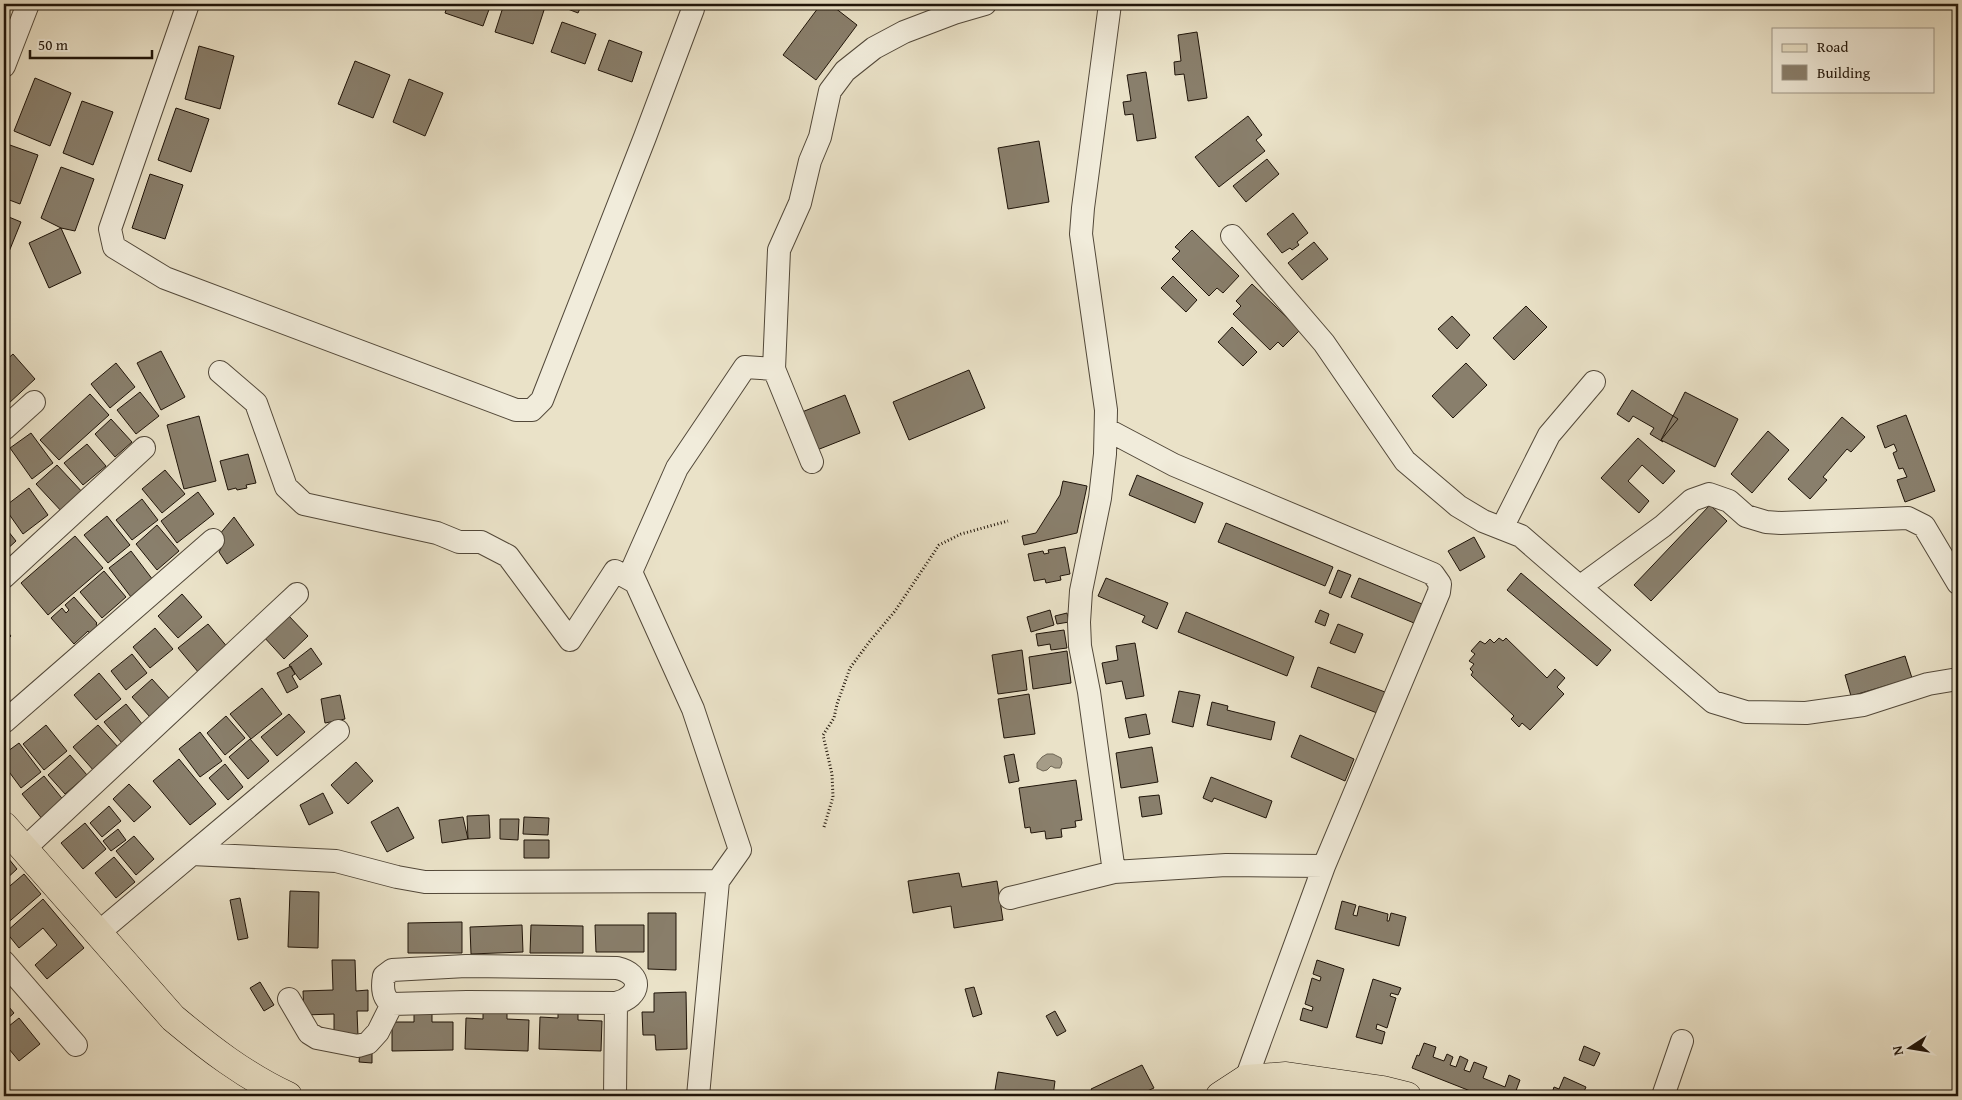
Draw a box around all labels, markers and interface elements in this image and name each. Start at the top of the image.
scale bar [30,28,152,60]
legend [1772,28,1934,92]
text: 50 m [38,34,69,55]
text: Road [1817,36,1848,57]
text: Building [1817,62,1871,83]
north arrow [1884,1022,1934,1072]
text: N [1886,1043,1908,1057]

